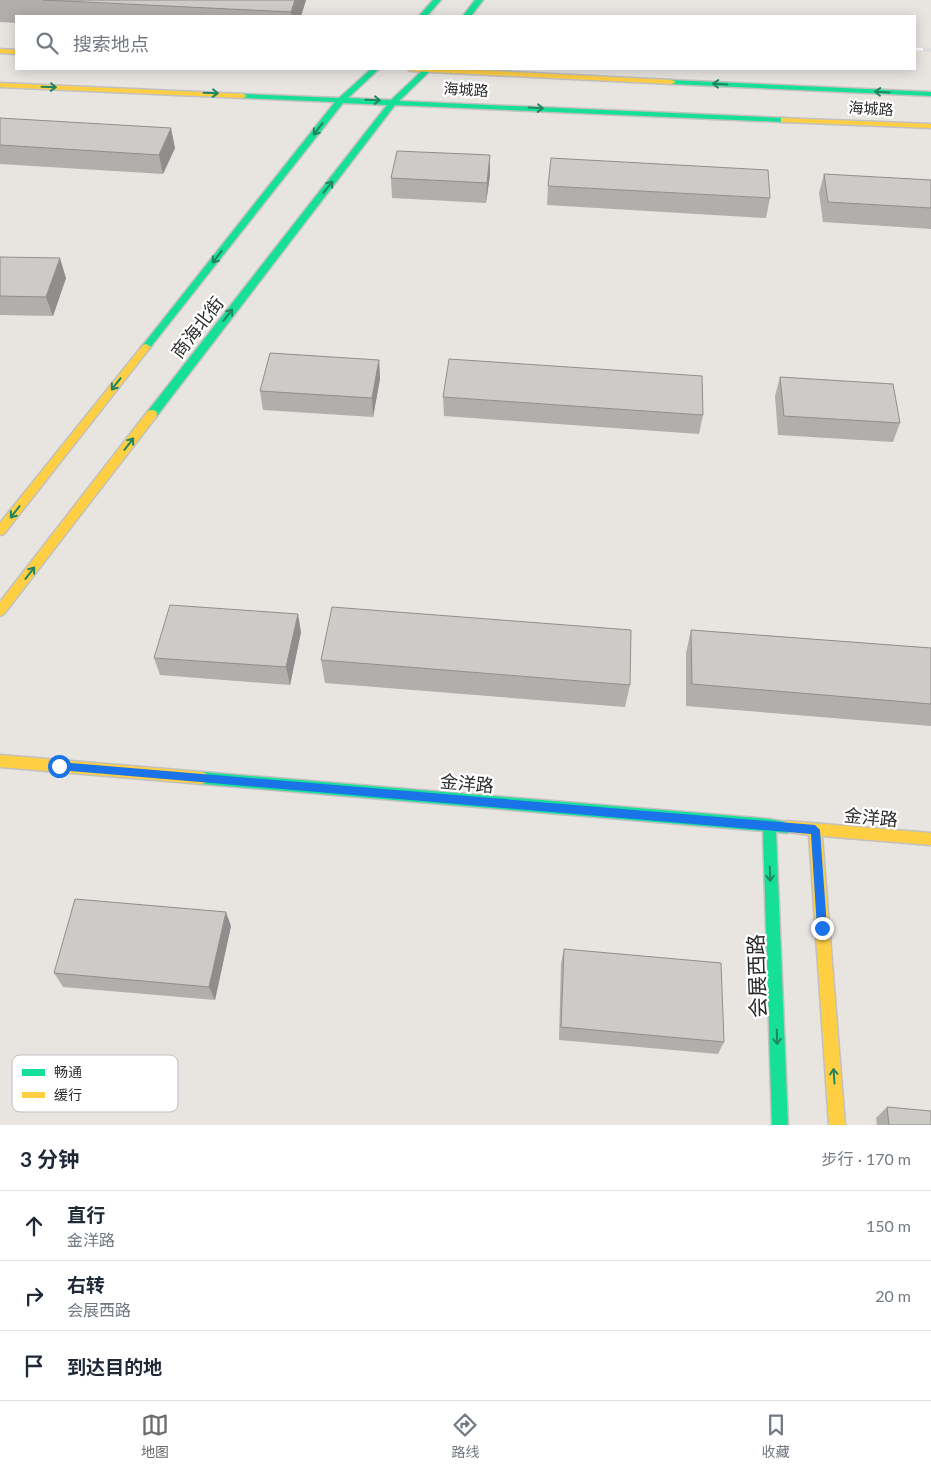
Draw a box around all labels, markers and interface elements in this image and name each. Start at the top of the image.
search box [15,15,916,70]
icon: search [33,29,61,57]
text: 搜索地点 [73,32,149,55]
street label: 海城路 [443,79,489,99]
one-way arrow [712,79,728,88]
one-way arrow [40,82,56,91]
one-way arrow [875,87,891,96]
one-way arrow [203,89,219,98]
one-way arrow [365,95,381,105]
street label: 海城路 [848,98,894,118]
one-way arrow [528,103,544,112]
one-way arrow [312,122,323,135]
one-way arrow [322,181,333,194]
one-way arrow [211,250,222,263]
street label: 商海北街 [166,292,228,362]
one-way arrow [223,309,234,322]
one-way arrow [111,377,122,390]
one-way arrow [124,437,134,451]
one-way arrow [10,505,21,518]
one-way arrow [24,566,35,579]
route start [48,755,71,778]
street label: 金洋路 [439,770,495,796]
street label: 金洋路 [843,804,899,830]
one-way arrow [766,866,775,882]
route end [811,917,834,940]
street label: 会展西路 [742,934,770,1018]
one-way arrow [772,1028,781,1044]
legend [12,1055,178,1112]
text: 畅通 [54,1063,82,1080]
one-way arrow [829,1069,838,1085]
text: 缓行 [54,1086,82,1103]
text: 3 分钟 [20,1146,79,1171]
text: 步行 · 170 m [822,1149,911,1168]
text: 直行 [67,1203,105,1226]
icon: ahead [20,1212,48,1240]
text: 150 m [866,1216,911,1235]
text: 金洋路 [67,1230,115,1249]
text: 右转 [67,1273,105,1296]
icon: right [20,1282,48,1310]
text: 20 m [875,1286,911,1305]
text: 会展西路 [67,1300,131,1319]
icon: arrive [20,1352,48,1380]
text: 到达目的地 [67,1355,162,1378]
tab: 地图 [141,1411,169,1461]
tab: 路线 [451,1411,479,1461]
tab: 收藏 [762,1411,790,1461]

